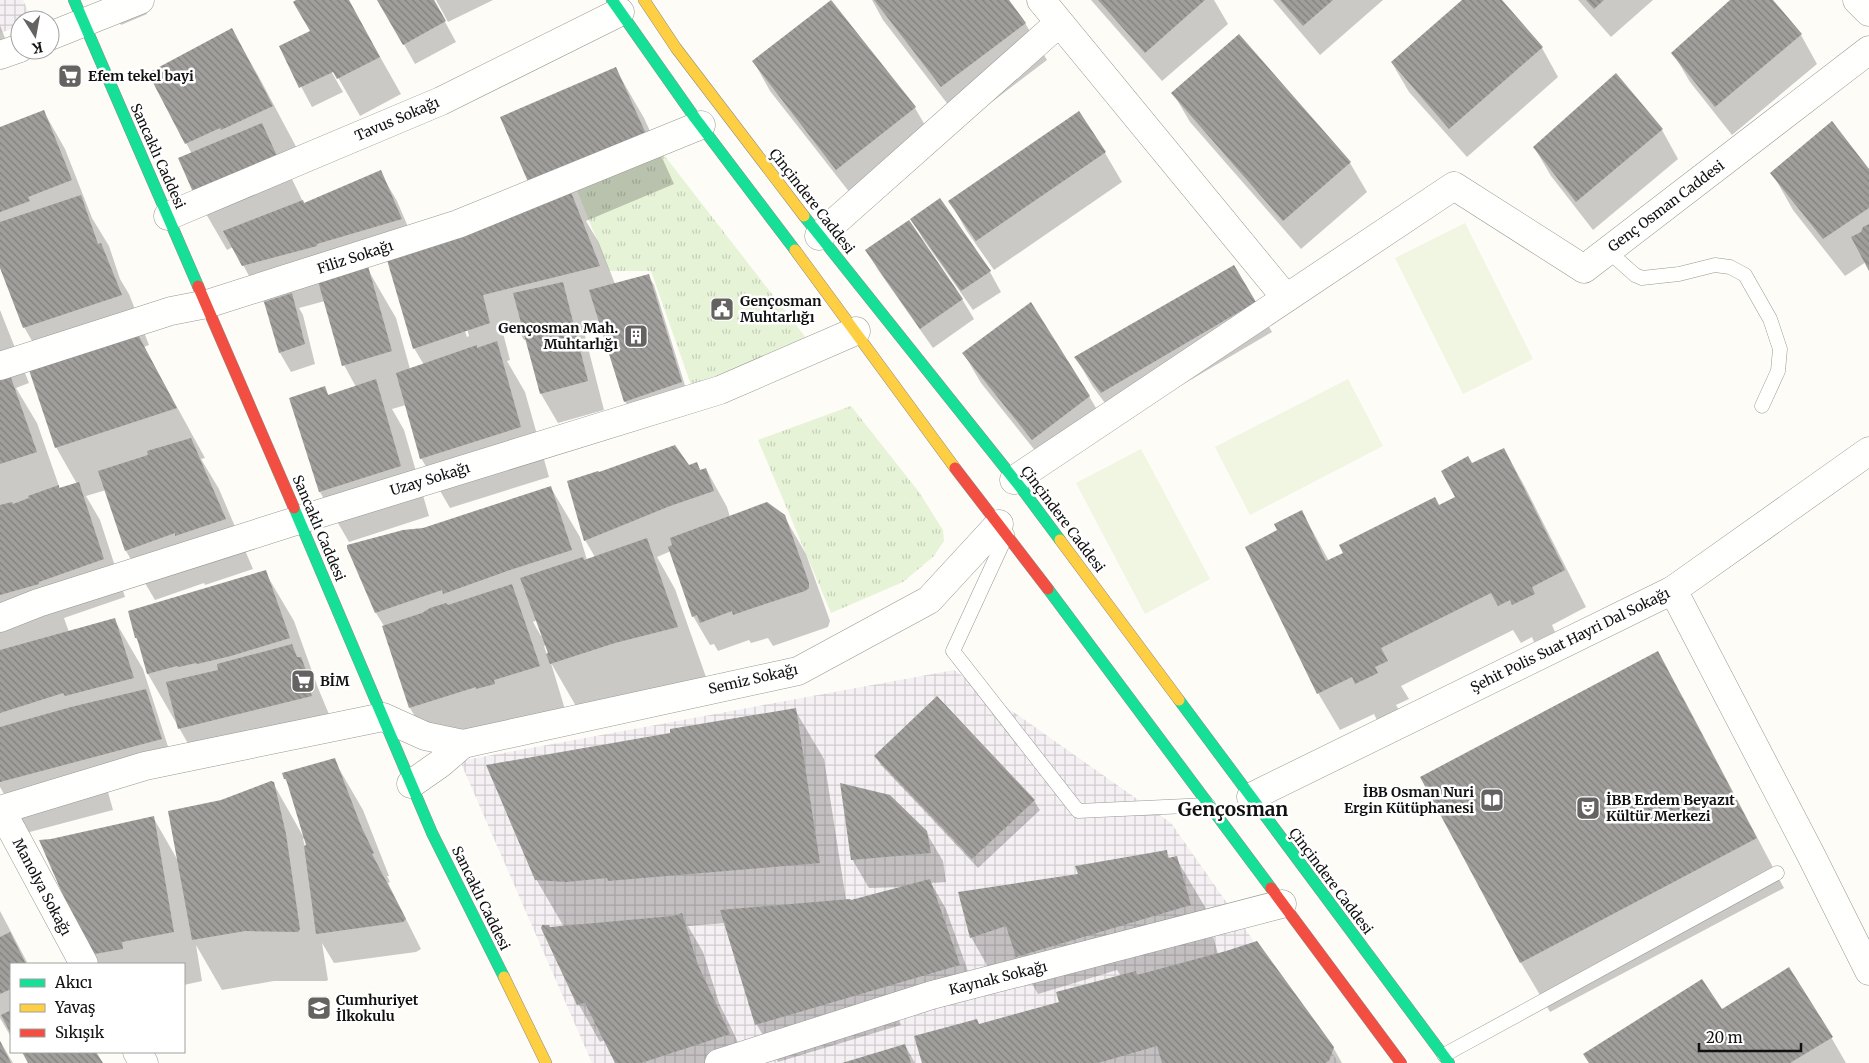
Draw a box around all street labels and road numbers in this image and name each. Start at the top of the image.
street label: Tavus Sokağı [352,93,442,145]
street label: Sancaklı Caddesi [127,100,189,212]
street label: Çinçindere Caddesi [765,145,859,258]
street label: Genç Osman Caddesi [1604,156,1728,256]
street label: Filiz Sokağı [315,236,396,278]
street label: Uzay Sokağı [388,458,473,500]
street label: Çinçindere Caddesi [1017,462,1109,576]
street label: Sancaklı Caddesi [289,472,350,584]
street label: Şehit Polis Suat Hayri Dal Sokağı [1467,584,1673,696]
street label: Semiz Sokağı [707,660,800,698]
street label: Çinçindere Caddesi [1285,824,1377,938]
street label: Manolya Sokağı [9,835,75,939]
street label: Sancaklı Caddesi [448,843,514,953]
street label: Kaynak Sokağı [947,957,1049,999]

